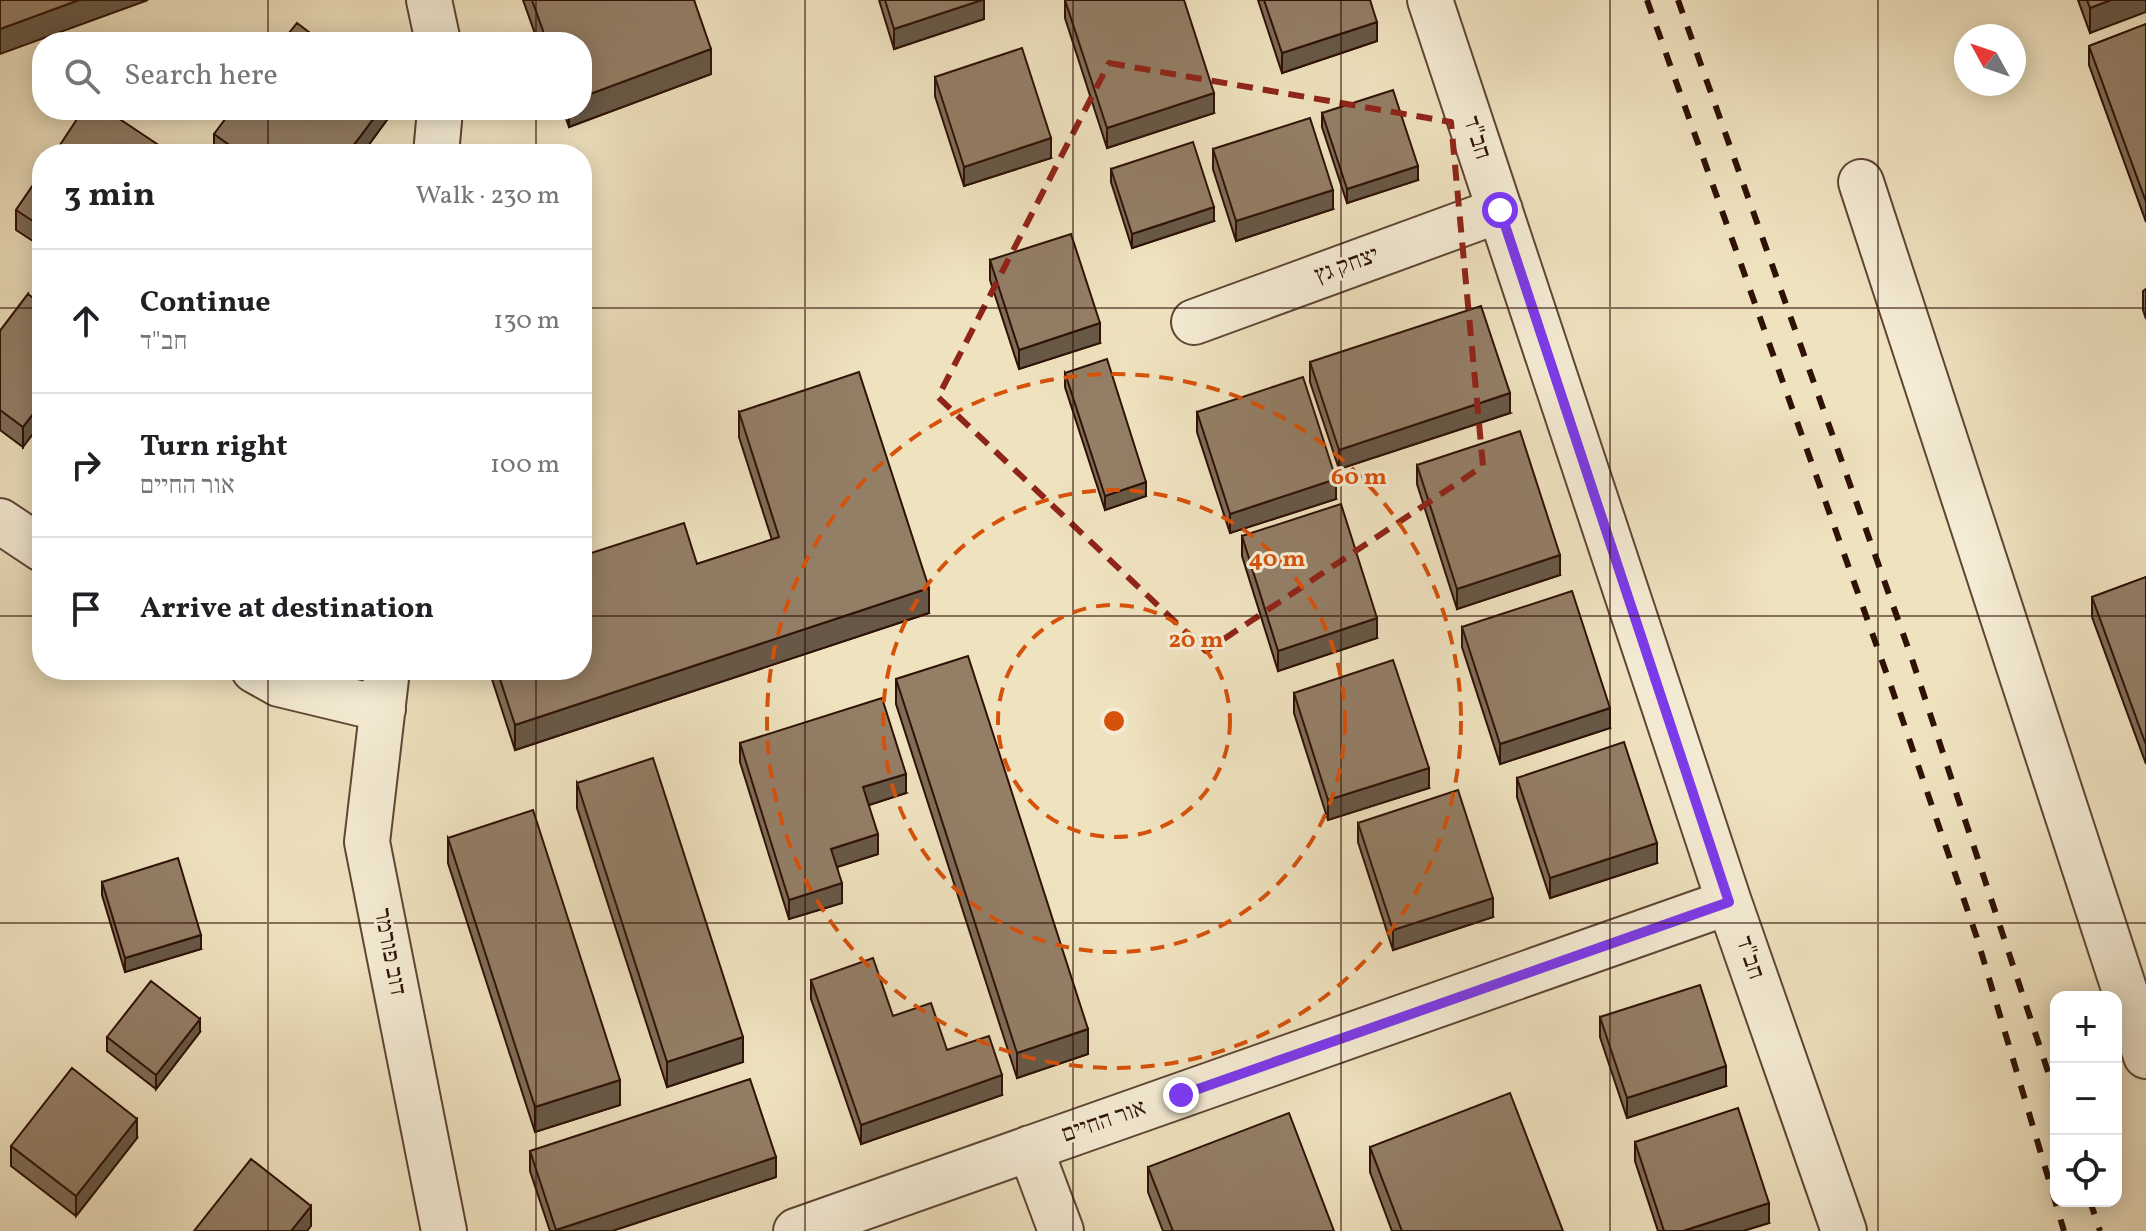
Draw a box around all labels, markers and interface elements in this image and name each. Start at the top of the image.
north arrow [1954,24,2026,96]
search box [32,32,592,120]
icon: search [60,54,104,98]
text: Search here [124,55,278,97]
street label: חב"ד [1453,112,1499,164]
text: 3 min [64,173,155,220]
text: Walk · 230 m [416,178,560,214]
route start [1482,192,1518,228]
street label: יצחק גץ [1310,239,1384,293]
text: Continue [140,282,271,324]
icon: ahead [64,299,108,343]
text: 130 m [493,303,560,339]
text: חב"ד [140,324,187,360]
text: Turn right [140,426,288,468]
icon: right [64,443,108,487]
text: 100 m [490,447,560,483]
text: 60 m [1331,461,1387,495]
text: אור החיים [140,468,235,504]
text: 40 m [1249,543,1305,577]
icon: arrive [64,587,108,631]
text: Arrive at destination [140,588,434,630]
text: 20 m [1168,624,1224,658]
centre of rings [1100,707,1128,735]
street label: דוב פורמר [364,905,414,999]
street label: חב"ד [1726,932,1772,984]
map controls [2050,991,2122,1207]
button: + [2050,991,2122,1063]
button: − [2050,1063,2122,1135]
route end [1163,1077,1199,1113]
street label: אור החיים [1057,1092,1151,1152]
button: locate [2050,1135,2122,1207]

